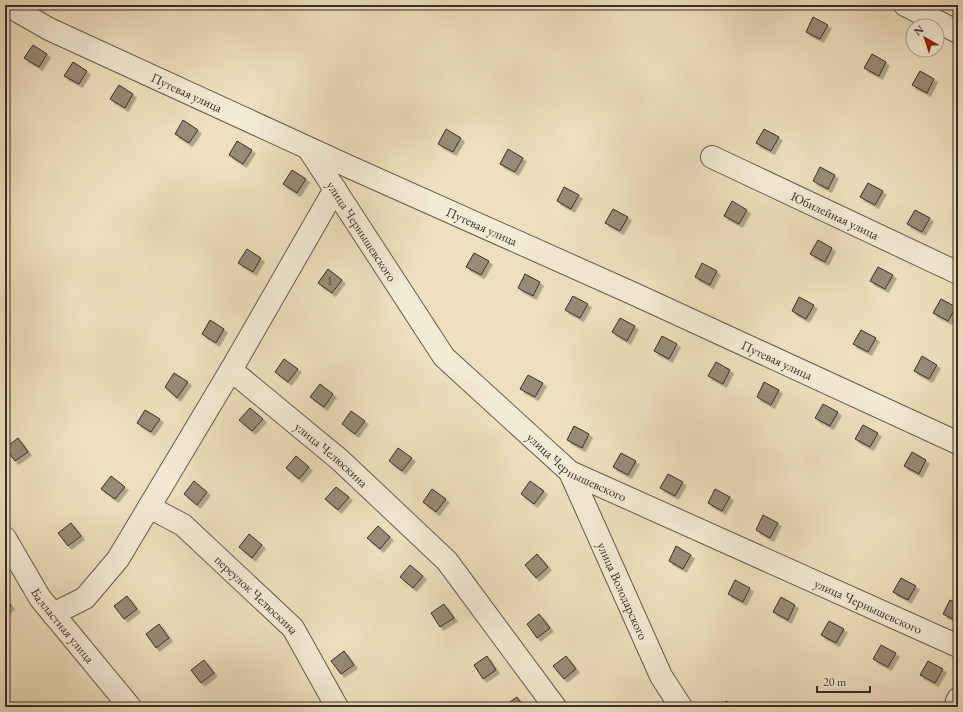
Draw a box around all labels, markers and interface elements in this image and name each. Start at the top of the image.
north arrow [905,18,945,58]
text: N [911,22,927,38]
street label: Путевая улица [148,69,226,117]
street label: улица Чернышевского [323,178,400,285]
street label: Юбилейная улица [788,187,882,244]
street label: Путевая улица [443,203,521,250]
house number: 1 [327,274,333,288]
street label: Путевая улица [739,336,816,384]
street label: улица Челюскина [291,418,372,492]
street label: улица Чернышевского [523,429,629,505]
street label: улица Володарского [593,539,652,643]
street label: переулок Челюскина [211,551,303,638]
street label: улица Чернышевского [812,575,925,638]
street label: Балластная улица [27,585,99,667]
scale bar [817,668,870,694]
text: 20 m [823,674,847,690]

